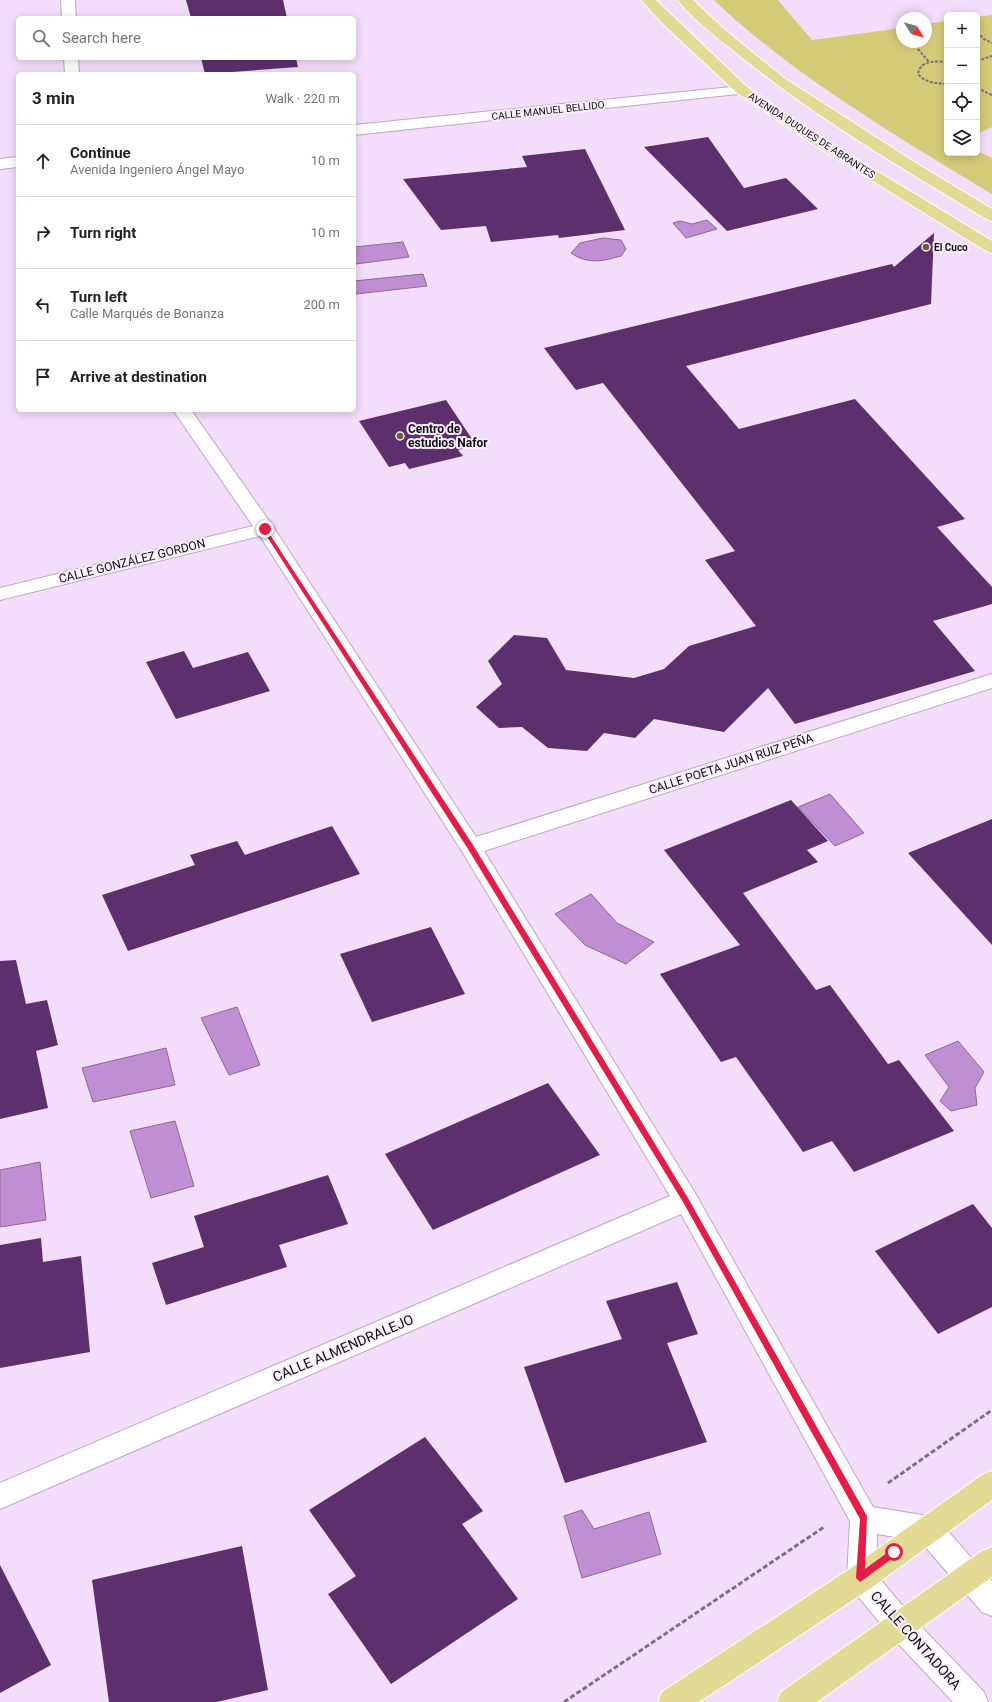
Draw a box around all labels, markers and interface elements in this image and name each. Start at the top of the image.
north arrow [896,12,932,48]
map controls [944,12,980,156]
button: + [944,12,980,48]
search box [16,16,356,60]
icon: search [30,27,52,49]
text: Search here [62,29,141,47]
button: − [944,48,980,84]
button: locate [944,84,980,120]
text: 3 min [32,88,75,108]
street label: AVENIDA DUQUES DE ABRANTES [746,90,877,181]
text: Walk · 220 m [265,91,340,106]
street label: CALLE MANUEL BELLIDO [491,99,605,122]
button: layers [944,120,980,156]
text: Continue [70,144,131,162]
icon: ahead [32,150,54,172]
text: 10 m [311,153,340,168]
text: Avenida Ingeniero Ángel Mayo [70,162,244,177]
icon: right [32,222,54,244]
text: Turn right [70,224,136,242]
text: 10 m [311,225,340,240]
marker: El Cuco [921,242,931,252]
place label: El Cuco [934,242,968,253]
text: Turn left [70,288,127,306]
icon: left [32,294,54,316]
text: 200 m [303,297,340,312]
text: Calle Marqués de Bonanza [70,306,224,321]
icon: arrive [32,366,54,388]
text: Arrive at destination [70,368,207,386]
place label: Centro de estudios Nafor [408,422,488,450]
marker: Centro de estudios Nafor [395,431,405,441]
route end [256,520,274,538]
street label: CALLE GONZÁLEZ GORDON [57,535,207,586]
street label: CALLE POETA JUAN RUIZ PEÑA [647,729,815,797]
street label: CALLE ALMENDRALEJO [270,1311,416,1385]
route start [885,1543,903,1561]
street label: CALLE CONTADORA [868,1588,964,1692]

